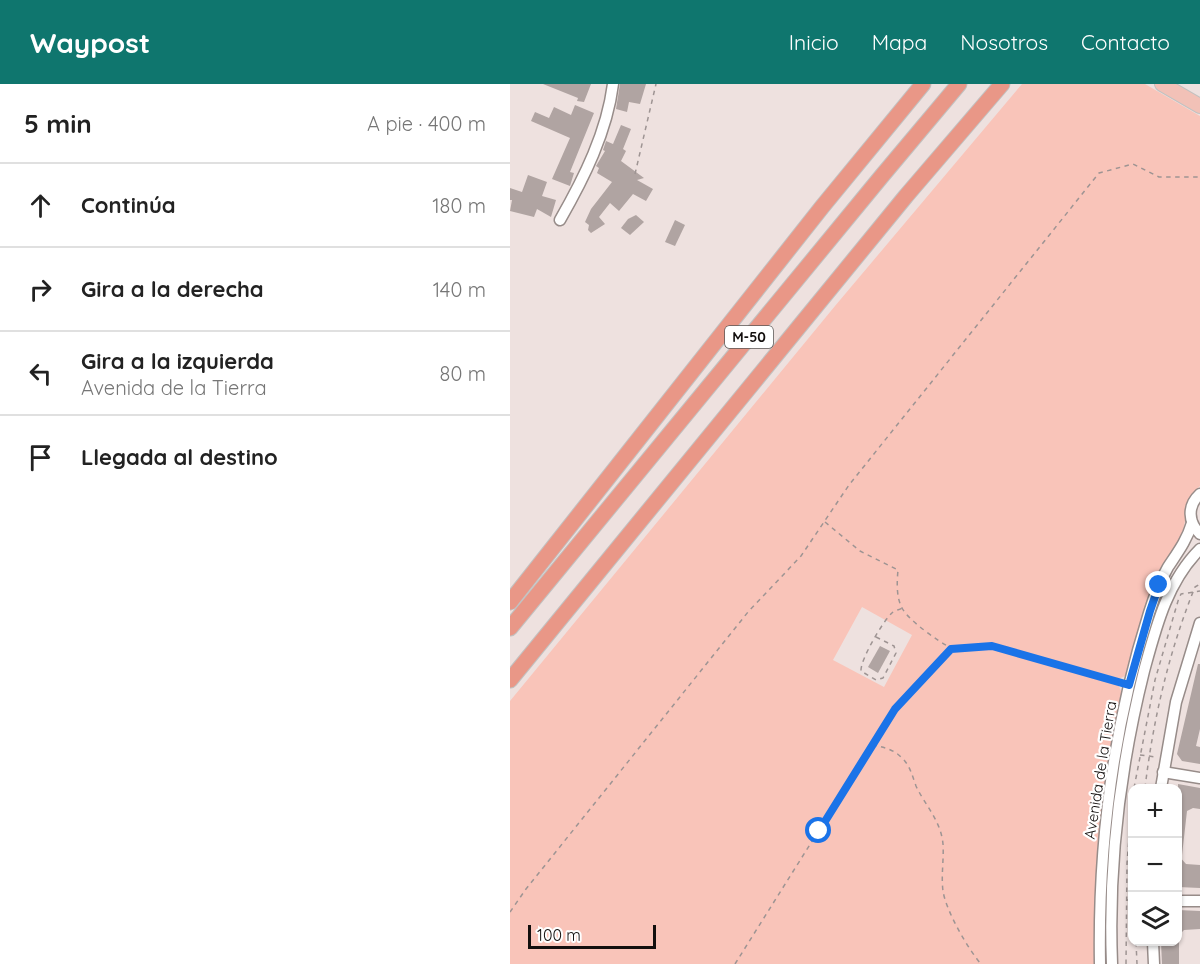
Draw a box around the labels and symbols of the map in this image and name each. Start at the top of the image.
road number: M-50 [725,326,773,348]
route end [1145,571,1171,597]
street label: Avenida de la Tierra [1080,700,1120,840]
route start [805,817,831,843]
scale bar [528,922,656,950]

